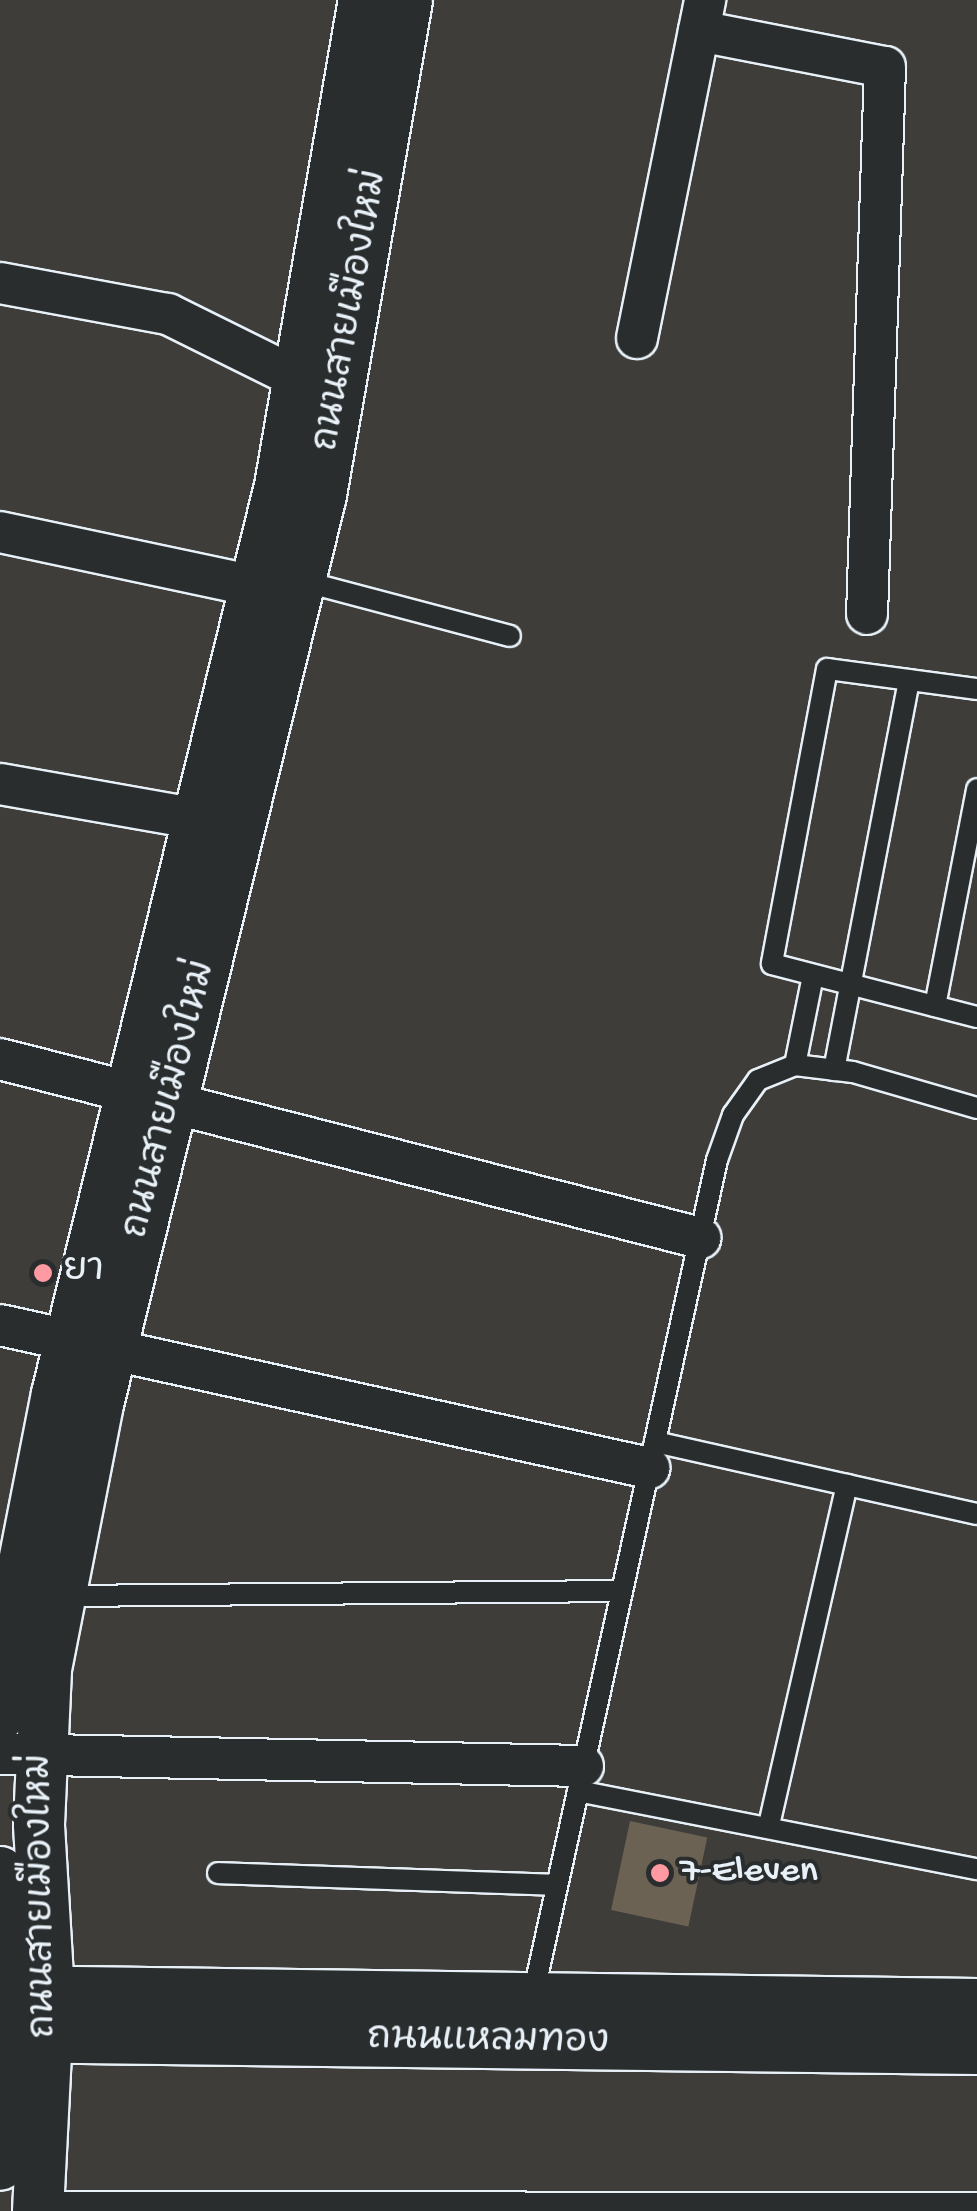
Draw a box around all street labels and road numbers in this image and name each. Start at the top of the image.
street label: ถนนสายเมืองใหม่ [306,167,400,455]
street label: ถนนสายเมืองใหม่ [115,956,229,1244]
street label: ถนนสายเมืองใหม่ [19,1753,69,2039]
street label: ถนนแหลมทอง [367,2018,609,2068]

